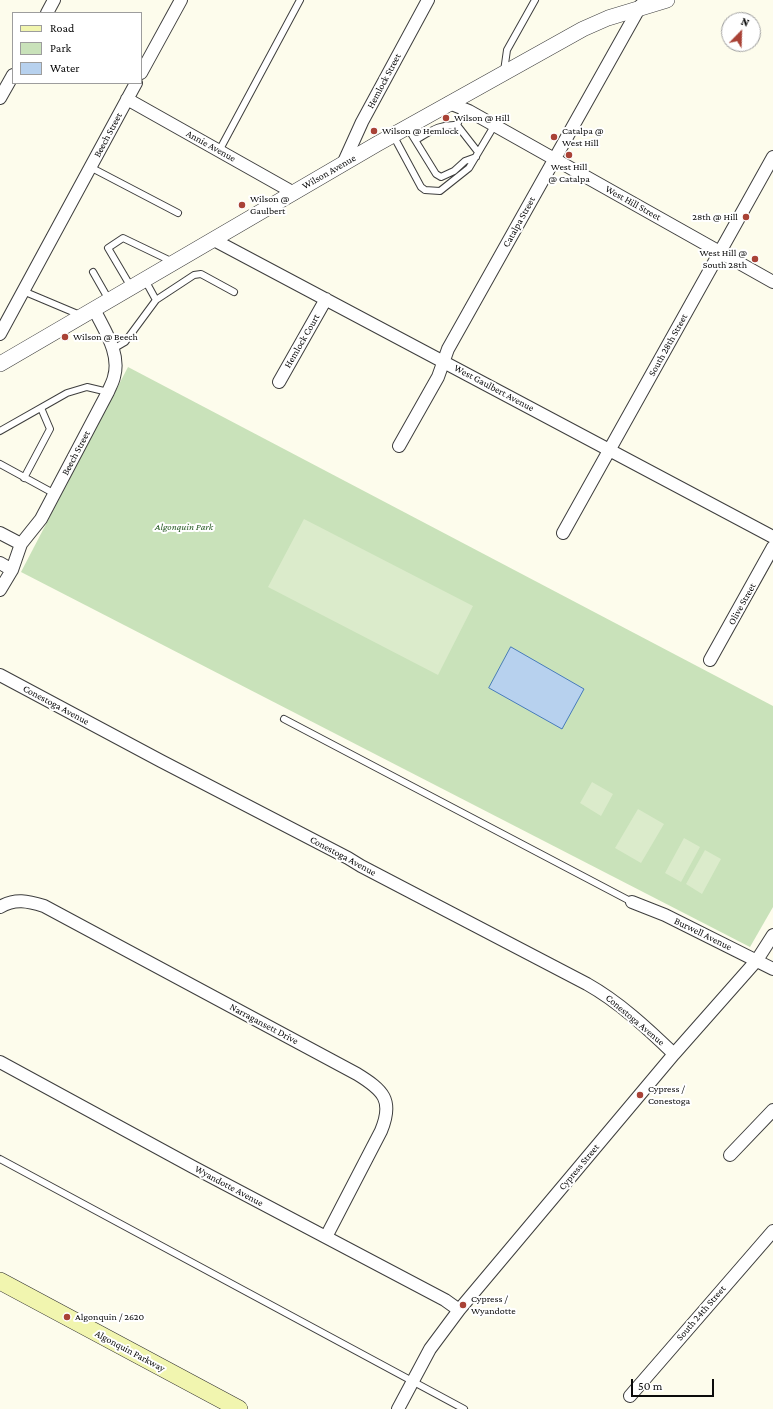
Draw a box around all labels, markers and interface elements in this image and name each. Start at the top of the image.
legend [12,12,142,84]
north arrow [721,12,761,52]
text: N [740,15,751,29]
text: Road [50,21,74,35]
text: Park [50,41,71,55]
street label: Hemlock Street [364,51,404,111]
text: Water [50,61,79,75]
street label: Beech Street [91,111,125,159]
place label: Wilson @ Hill [454,112,510,124]
marker: Wilson @ Hill [441,113,451,123]
place label: Wilson @ Hemlock [382,125,459,137]
place label: Catalpa @ West Hill [562,125,604,148]
marker: Wilson @ Hemlock [369,126,379,136]
street label: Annie Avenue [184,127,238,165]
marker: Catalpa @ West Hill [549,132,559,142]
marker: West Hill @ Catalpa [564,150,574,160]
street label: Wilson Avenue [300,152,358,192]
place label: West Hill @ Catalpa [548,161,590,184]
street label: West Hill Street [603,183,663,223]
place label: Wilson @ Gaulbert [250,193,289,216]
street label: Catalpa Street [500,195,538,249]
marker: Wilson @ Gaulbert [237,200,247,210]
place label: 28th @ Hill [692,211,738,223]
marker: 28th @ Hill [741,212,751,222]
place label: West Hill @ South 28th [700,247,747,270]
marker: West Hill @ South 28th [750,254,760,264]
street label: Hemlock Court [282,312,322,370]
street label: South 28th Street [646,312,690,378]
place label: Wilson @ Beech [73,331,138,343]
marker: Wilson @ Beech [60,332,70,342]
street label: West Gaulbert Avenue [452,362,536,414]
street label: Beech Street [59,429,93,477]
park label: Algonquin Park [155,521,213,533]
street label: Olive Street [726,581,758,627]
street label: Conestoga Avenue [21,682,91,728]
street label: Conestoga Avenue [308,833,378,879]
street label: Burwell Avenue [672,915,734,953]
street label: Conestoga Avenue [603,992,667,1048]
street label: Narragansett Drive [228,1001,300,1047]
place label: Cypress / Conestoga [648,1083,690,1106]
marker: Cypress / Conestoga [635,1090,645,1100]
street label: Cypress Street [556,1141,602,1193]
street label: Wyandotte Avenue [193,1163,265,1209]
street label: South 24th Street [674,1283,728,1343]
place label: Cypress / Wyandotte [471,1293,516,1316]
marker: Cypress / Wyandotte [458,1300,468,1310]
place label: Algonquin / 2620 [75,1311,144,1323]
marker: Algonquin / 2620 [62,1312,72,1322]
street label: Algonquin Parkway [93,1327,167,1375]
scale bar [633,1371,716,1397]
text: 50 m [638,1379,662,1393]

